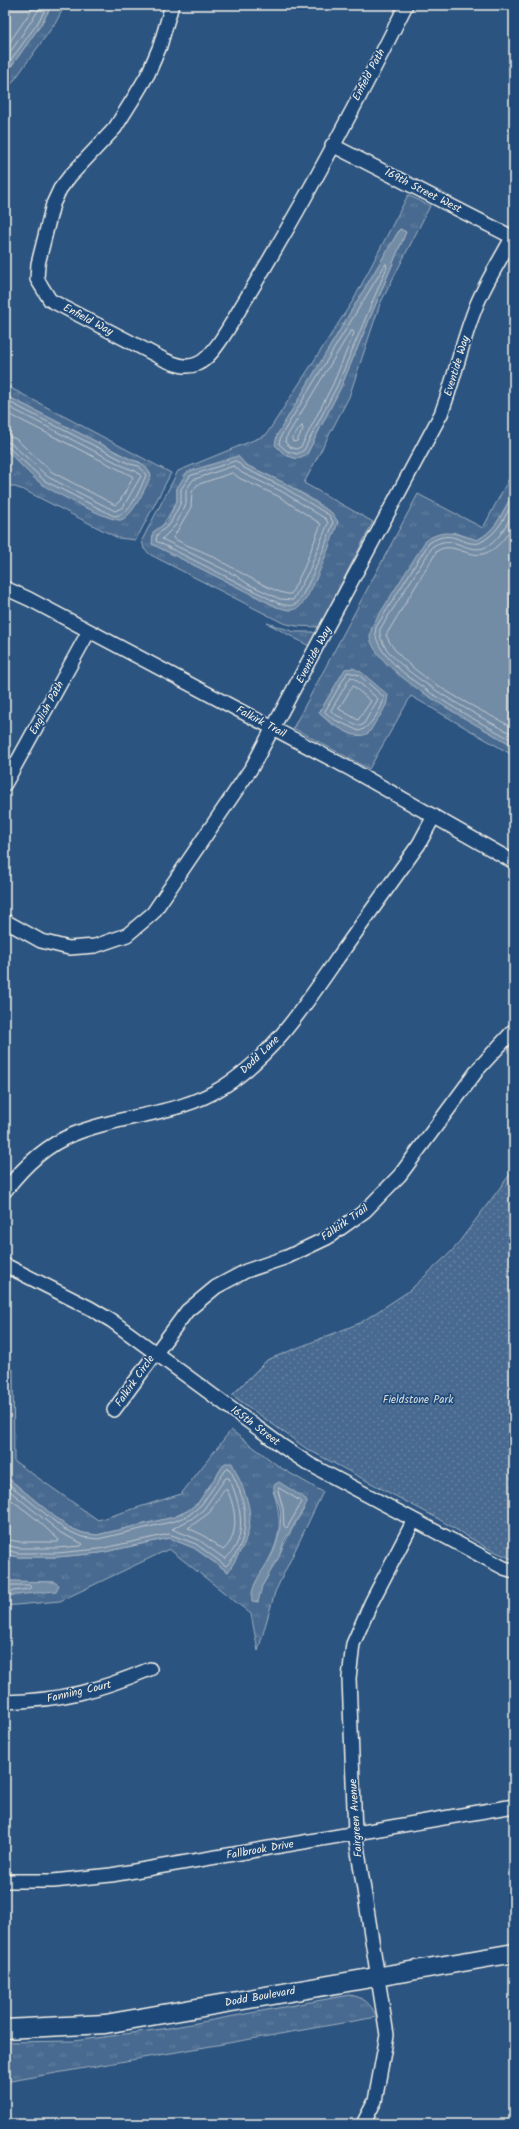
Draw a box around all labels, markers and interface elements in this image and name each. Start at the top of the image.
street label: Enfield Path [348,46,390,104]
street label: 169th Street West [381,164,465,218]
street label: Enfield Way [60,299,117,341]
street label: Eventide Way [439,333,475,399]
street label: Eventide Way [291,622,337,687]
street label: English Path [25,678,69,738]
street label: Falkirk Trail [233,701,290,743]
street label: Dodd Lane [236,1031,284,1079]
street label: Falkirk Trail [317,1200,373,1246]
street label: Falkirk Circle [110,1351,160,1411]
park label: Fieldstone Park [383,1391,454,1409]
street label: 165th Street [226,1401,284,1451]
street label: Fanning Court [45,1676,114,1708]
street label: Fairgreen Avenue [344,1778,368,1858]
street label: Fallbrook Drive [225,1835,295,1865]
street label: Dodd Boulevard [223,1982,297,2012]

